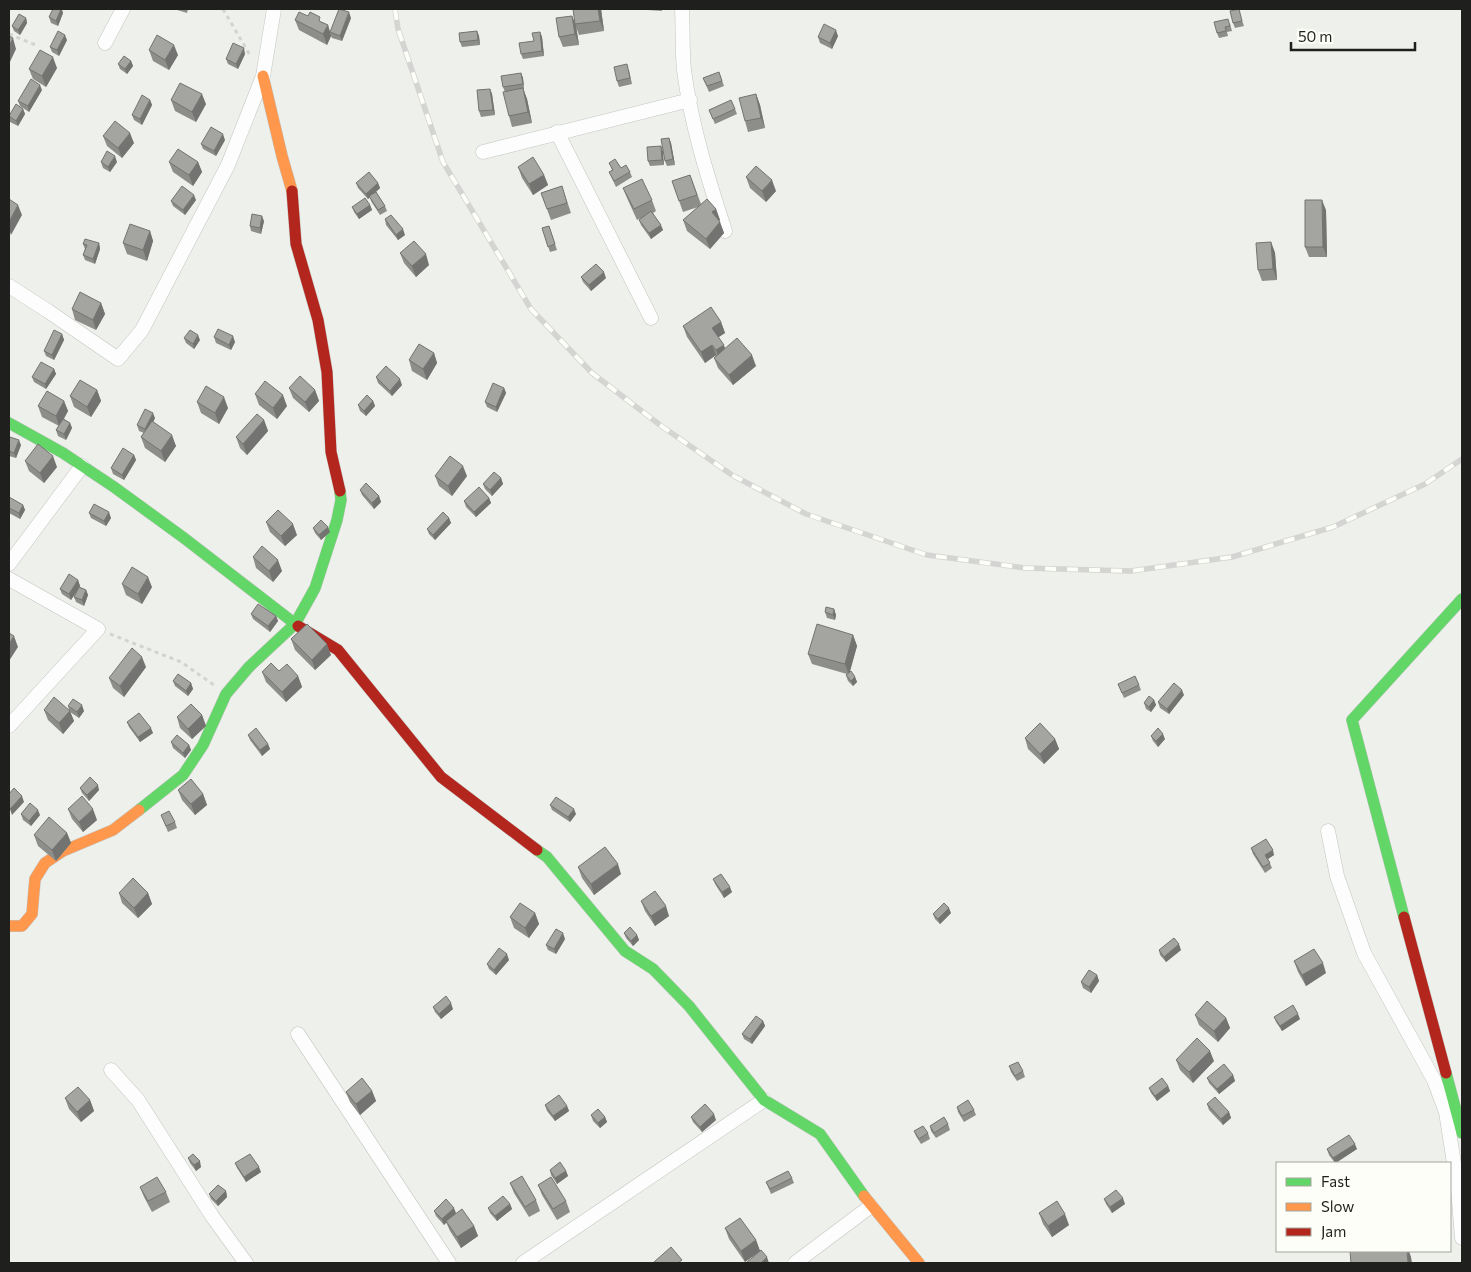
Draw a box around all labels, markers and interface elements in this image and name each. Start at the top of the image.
scale bar [1291,20,1415,52]
text: 50 m [1298,27,1332,45]
legend [1276,1162,1451,1252]
text: Fast [1321,1172,1350,1190]
text: Slow [1321,1197,1354,1215]
text: Jam [1321,1222,1346,1240]

